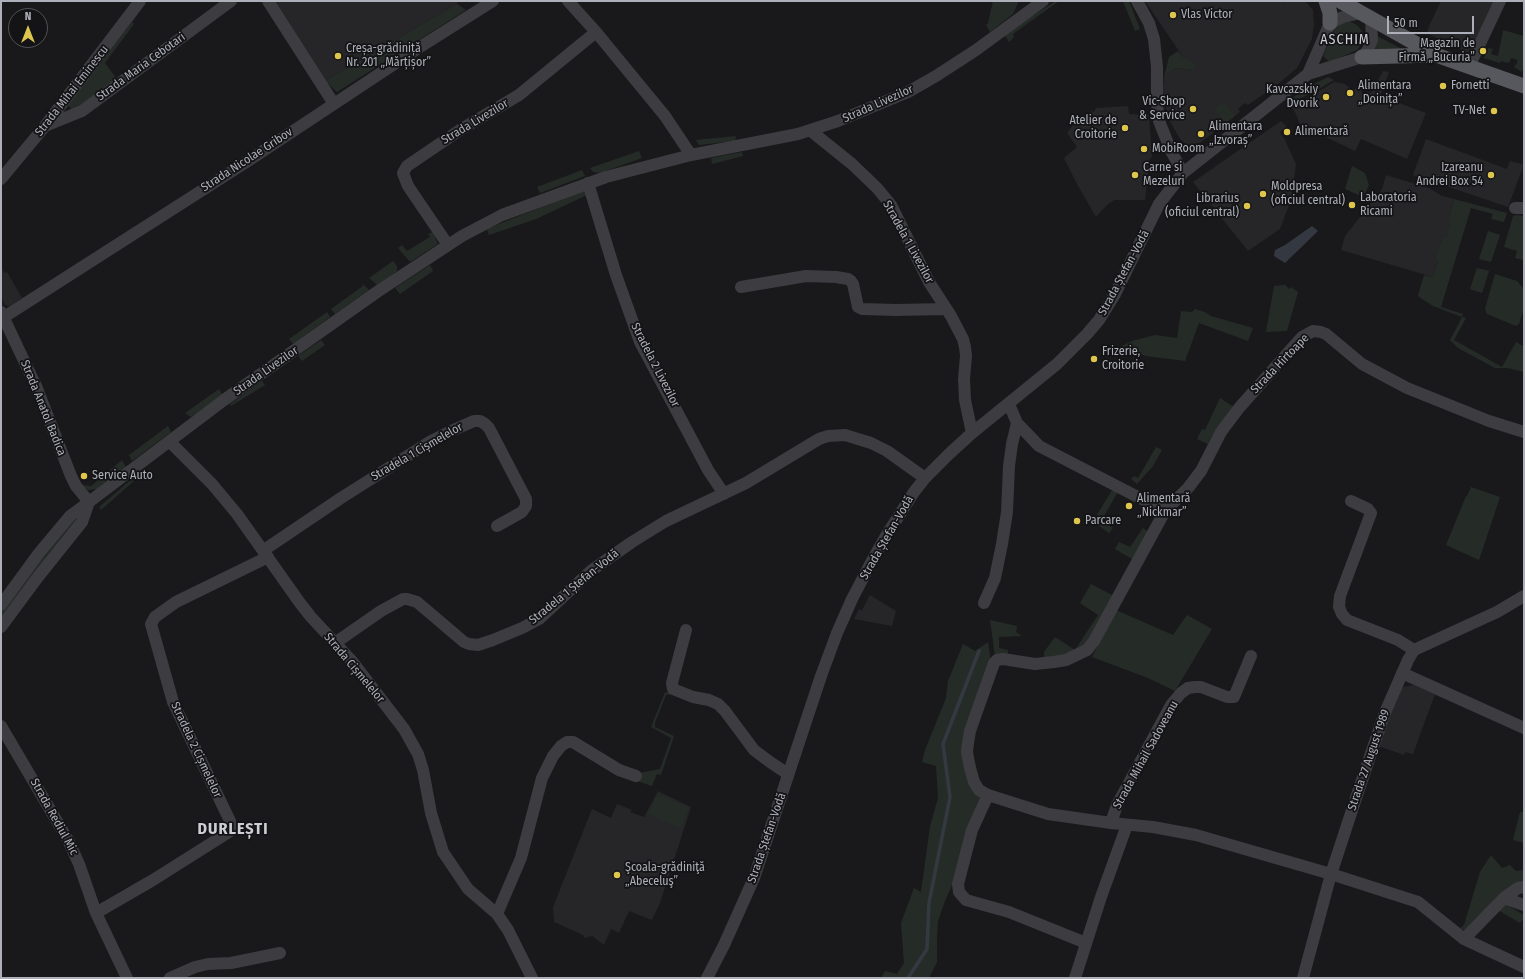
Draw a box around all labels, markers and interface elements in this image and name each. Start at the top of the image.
north arrow [8,8,48,48]
place label: Vlas Victor [1181,8,1232,22]
scale bar [1389,8,1476,34]
text: N [25,10,31,23]
marker: Vlas Victor [1168,10,1178,20]
text: 50 m [1394,16,1418,30]
street label: Strada Maria Cebotari [94,30,188,104]
district label: ASCHIM [1320,32,1370,48]
place label: Magazin de Firmă „Bucuria” [1399,37,1475,65]
place label: Creșa-grădiniță Nr. 201 „Mărțișor” [346,42,431,70]
street label: Strada Mihai Eminescu [32,43,112,139]
marker: Magazin de Firmă „Bucuria” [1478,46,1488,56]
marker: Creșa-grădiniță Nr. 201 „Mărțișor” [333,51,343,61]
place label: Alimentara „Doinița” [1358,79,1411,107]
place label: Fornetti [1451,79,1489,93]
marker: Fornetti [1438,81,1448,91]
street label: Strada Livezilor [841,82,915,126]
place label: Kavcazskiy Dvorik [1266,83,1318,111]
marker: Alimentara „Doinița” [1345,88,1355,98]
marker: Kavcazskiy Dvorik [1321,92,1331,102]
place label: Vic-Shop & Service [1139,95,1185,123]
street label: Strada Livezilor [439,96,511,148]
marker: Vic-Shop & Service [1188,104,1198,114]
place label: TV-Net [1453,104,1486,118]
marker: TV-Net [1489,106,1499,116]
place label: Atelier de Croitorie [1070,114,1117,142]
place label: Alimentara „Izvoraș” [1209,120,1262,148]
marker: Atelier de Croitorie [1120,123,1130,133]
street label: Strada Nicolae Gribov [199,125,295,195]
place label: Alimentară [1295,125,1348,139]
marker: Alimentară [1282,127,1292,137]
marker: Alimentara „Izvoraș” [1196,129,1206,139]
place label: MobiRoom [1152,142,1204,156]
marker: MobiRoom [1139,144,1149,154]
place label: Carne si Mezeluri [1143,161,1185,189]
place label: Izareanu Andrei Box 54 [1416,161,1483,189]
marker: Carne si Mezeluri [1130,170,1140,180]
marker: Izareanu Andrei Box 54 [1486,170,1496,180]
place label: Moldpresa (oficiul central) [1271,180,1345,208]
marker: Moldpresa (oficiul central) [1258,189,1268,199]
place label: Laboratoria Ricami [1360,191,1417,219]
place label: Librarius (oficiul central) [1165,192,1239,220]
street label: Stradela 1 Livezilor [879,198,937,286]
marker: Laboratoria Ricami [1347,200,1357,210]
marker: Librarius (oficiul central) [1242,201,1252,211]
street label: Strada Ștefan-Vodă [1095,228,1153,318]
street label: Stradela 2 Livezilor [628,320,682,410]
street label: Strada Hîrtoape [1248,331,1312,397]
street label: Strada Livezilor [231,343,301,399]
place label: Frizerie, Croitorie [1102,345,1144,373]
marker: Frizerie, Croitorie [1089,354,1099,364]
street label: Strada Anatol Badica [17,358,69,458]
street label: Stradela 1 Cișmelelor [369,420,465,484]
place label: Service Auto [92,469,153,483]
marker: Service Auto [79,471,89,481]
place label: Alimentară „Nickmar” [1137,492,1190,520]
street label: Strada Ștefan-Vodă [857,493,917,583]
marker: Alimentară „Nickmar” [1124,501,1134,511]
place label: Parcare [1085,514,1121,528]
marker: Parcare [1072,516,1082,526]
street label: Stradela 1 Ștefan-Vodă [526,546,622,628]
street label: Strada Cișmelelor [321,630,387,706]
street label: Strada Mihail Sadoveanu [1110,698,1182,812]
street label: Stradela 2 Cișmelelor [168,700,224,800]
street label: Strada 27 August 1989 [1345,708,1393,812]
street label: Strada Rediul Mic [27,776,81,858]
street label: Strada Ștefan-Vodă [745,791,789,885]
district label: DURLEȘTI [198,820,268,840]
place label: Şcoala-grădiniţă „Abeceluş” [625,861,705,889]
marker: Şcoala-grădiniţă „Abeceluş” [612,870,622,880]

